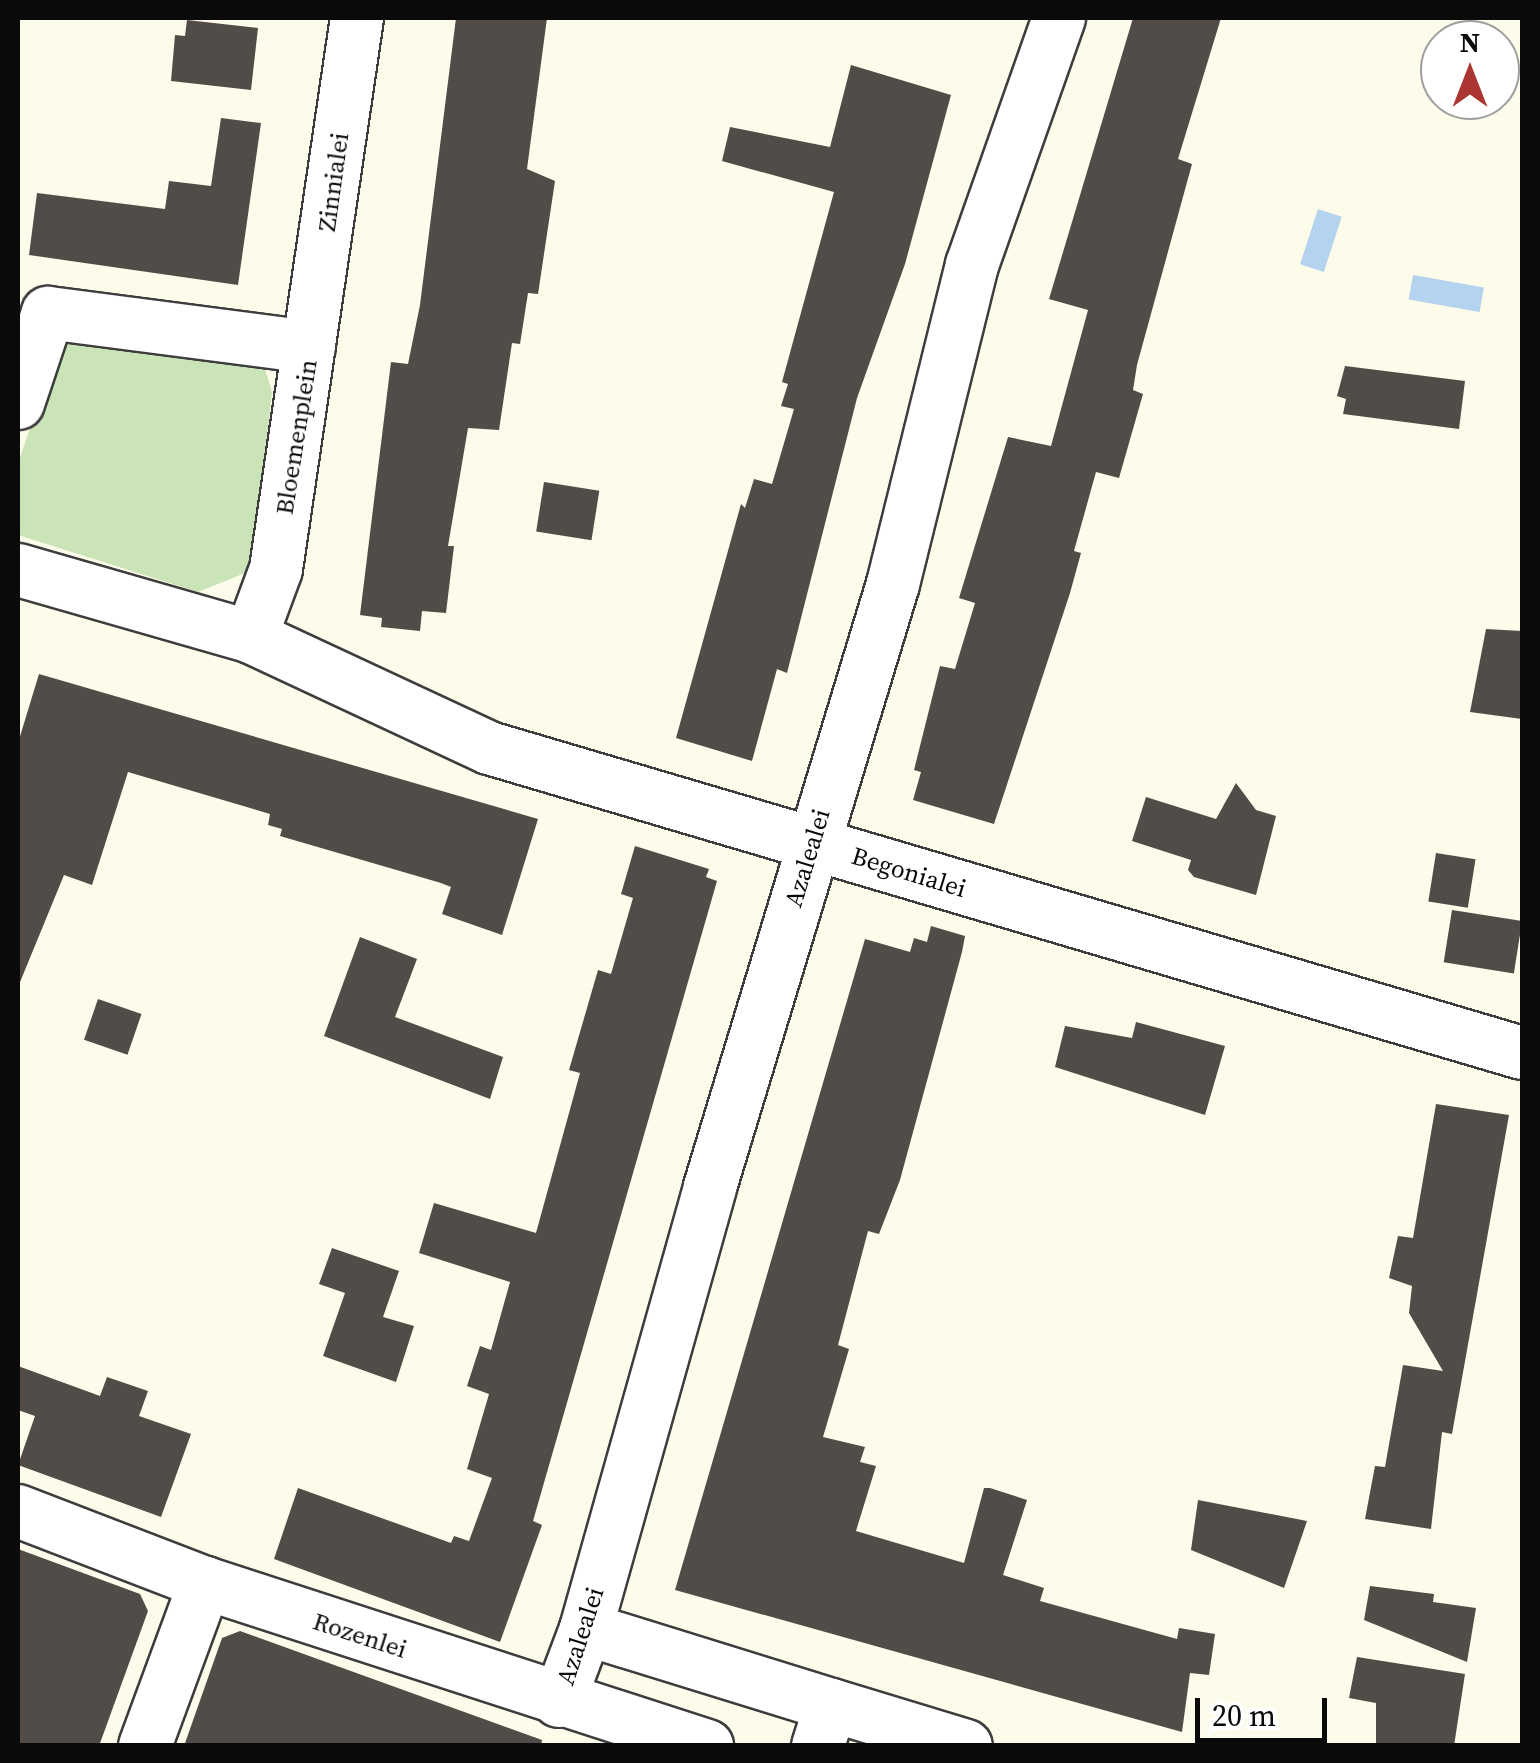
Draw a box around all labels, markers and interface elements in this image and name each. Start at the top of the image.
north arrow [1420,20,1520,120]
text: N [1460,23,1480,61]
street label: Zinnialei [311,131,355,233]
street label: Bloemenplein [269,357,323,517]
street label: Azalealei [778,805,836,911]
street label: Begonialei [848,840,970,904]
street label: Azalealei [550,1583,610,1689]
street label: Rozenlei [309,1606,411,1664]
scale bar [1200,1678,1332,1740]
text: 20 m [1212,1695,1276,1736]

